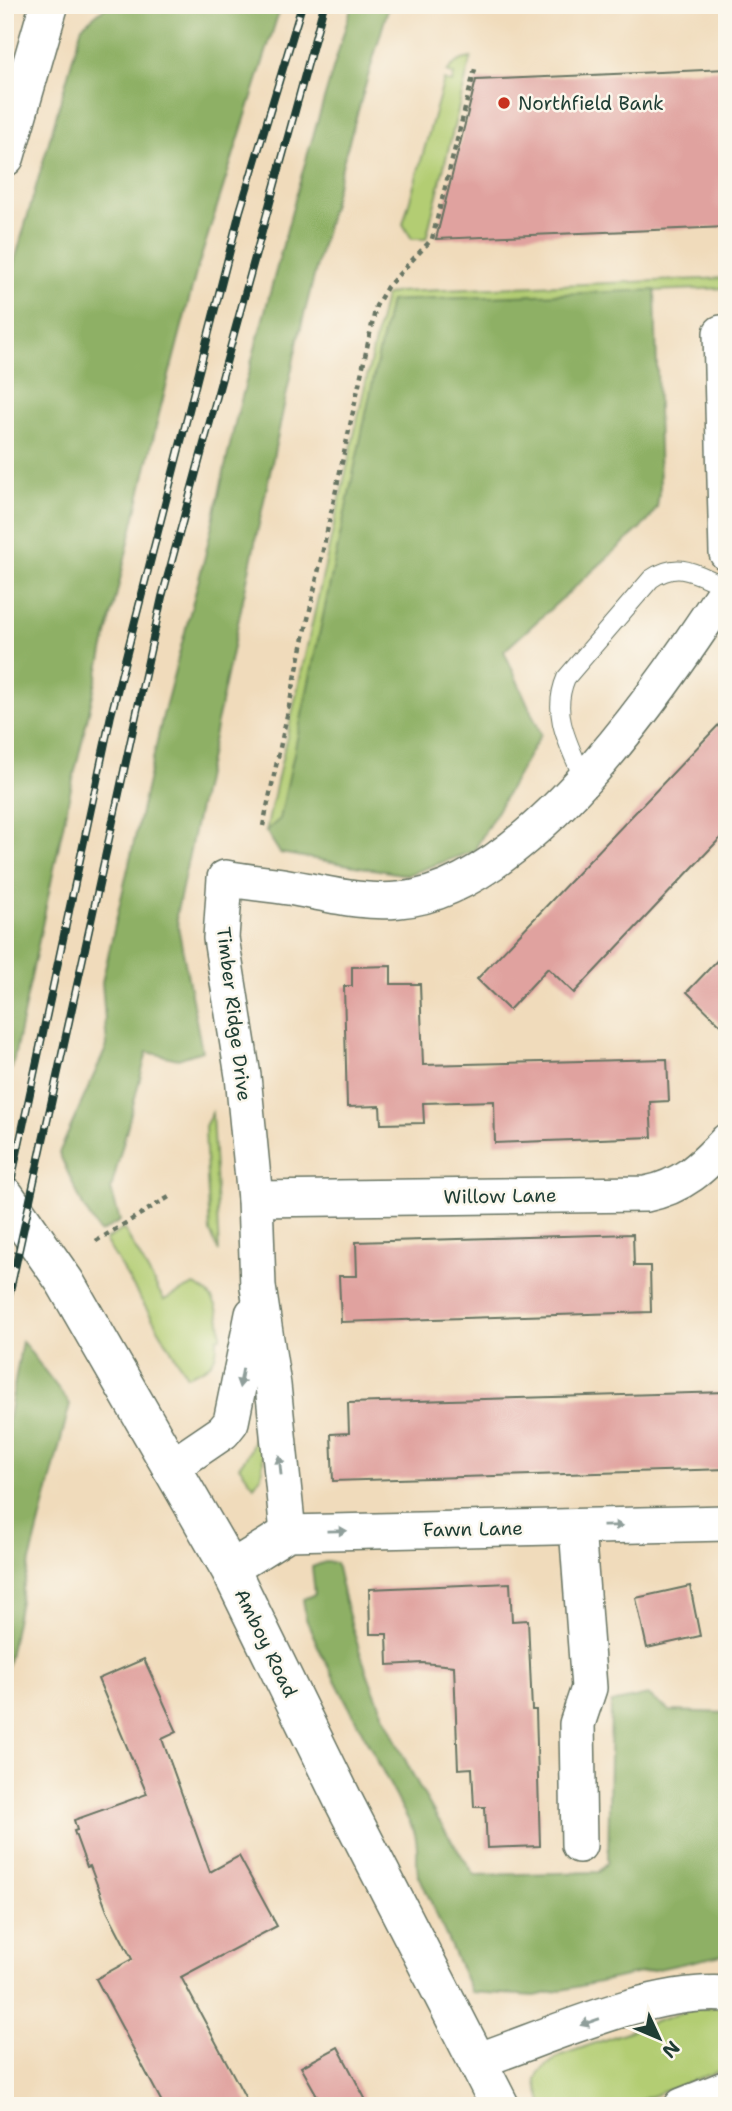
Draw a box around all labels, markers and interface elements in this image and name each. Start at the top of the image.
place label: Northfield Bank [518,91,664,116]
marker: Northfield Bank [496,95,512,111]
street label: Timber Ridge Drive [211,925,257,1103]
street label: Willow Lane [443,1183,557,1209]
one-way arrow [235,1367,246,1389]
one-way arrow [274,1454,285,1476]
street label: Fawn Lane [423,1516,523,1542]
one-way arrow [603,1520,625,1532]
one-way arrow [326,1525,348,1537]
street label: Amboy Road [229,1585,303,1701]
north arrow [624,2002,694,2072]
one-way arrow [579,2017,600,2028]
text: N [657,2035,685,2064]

